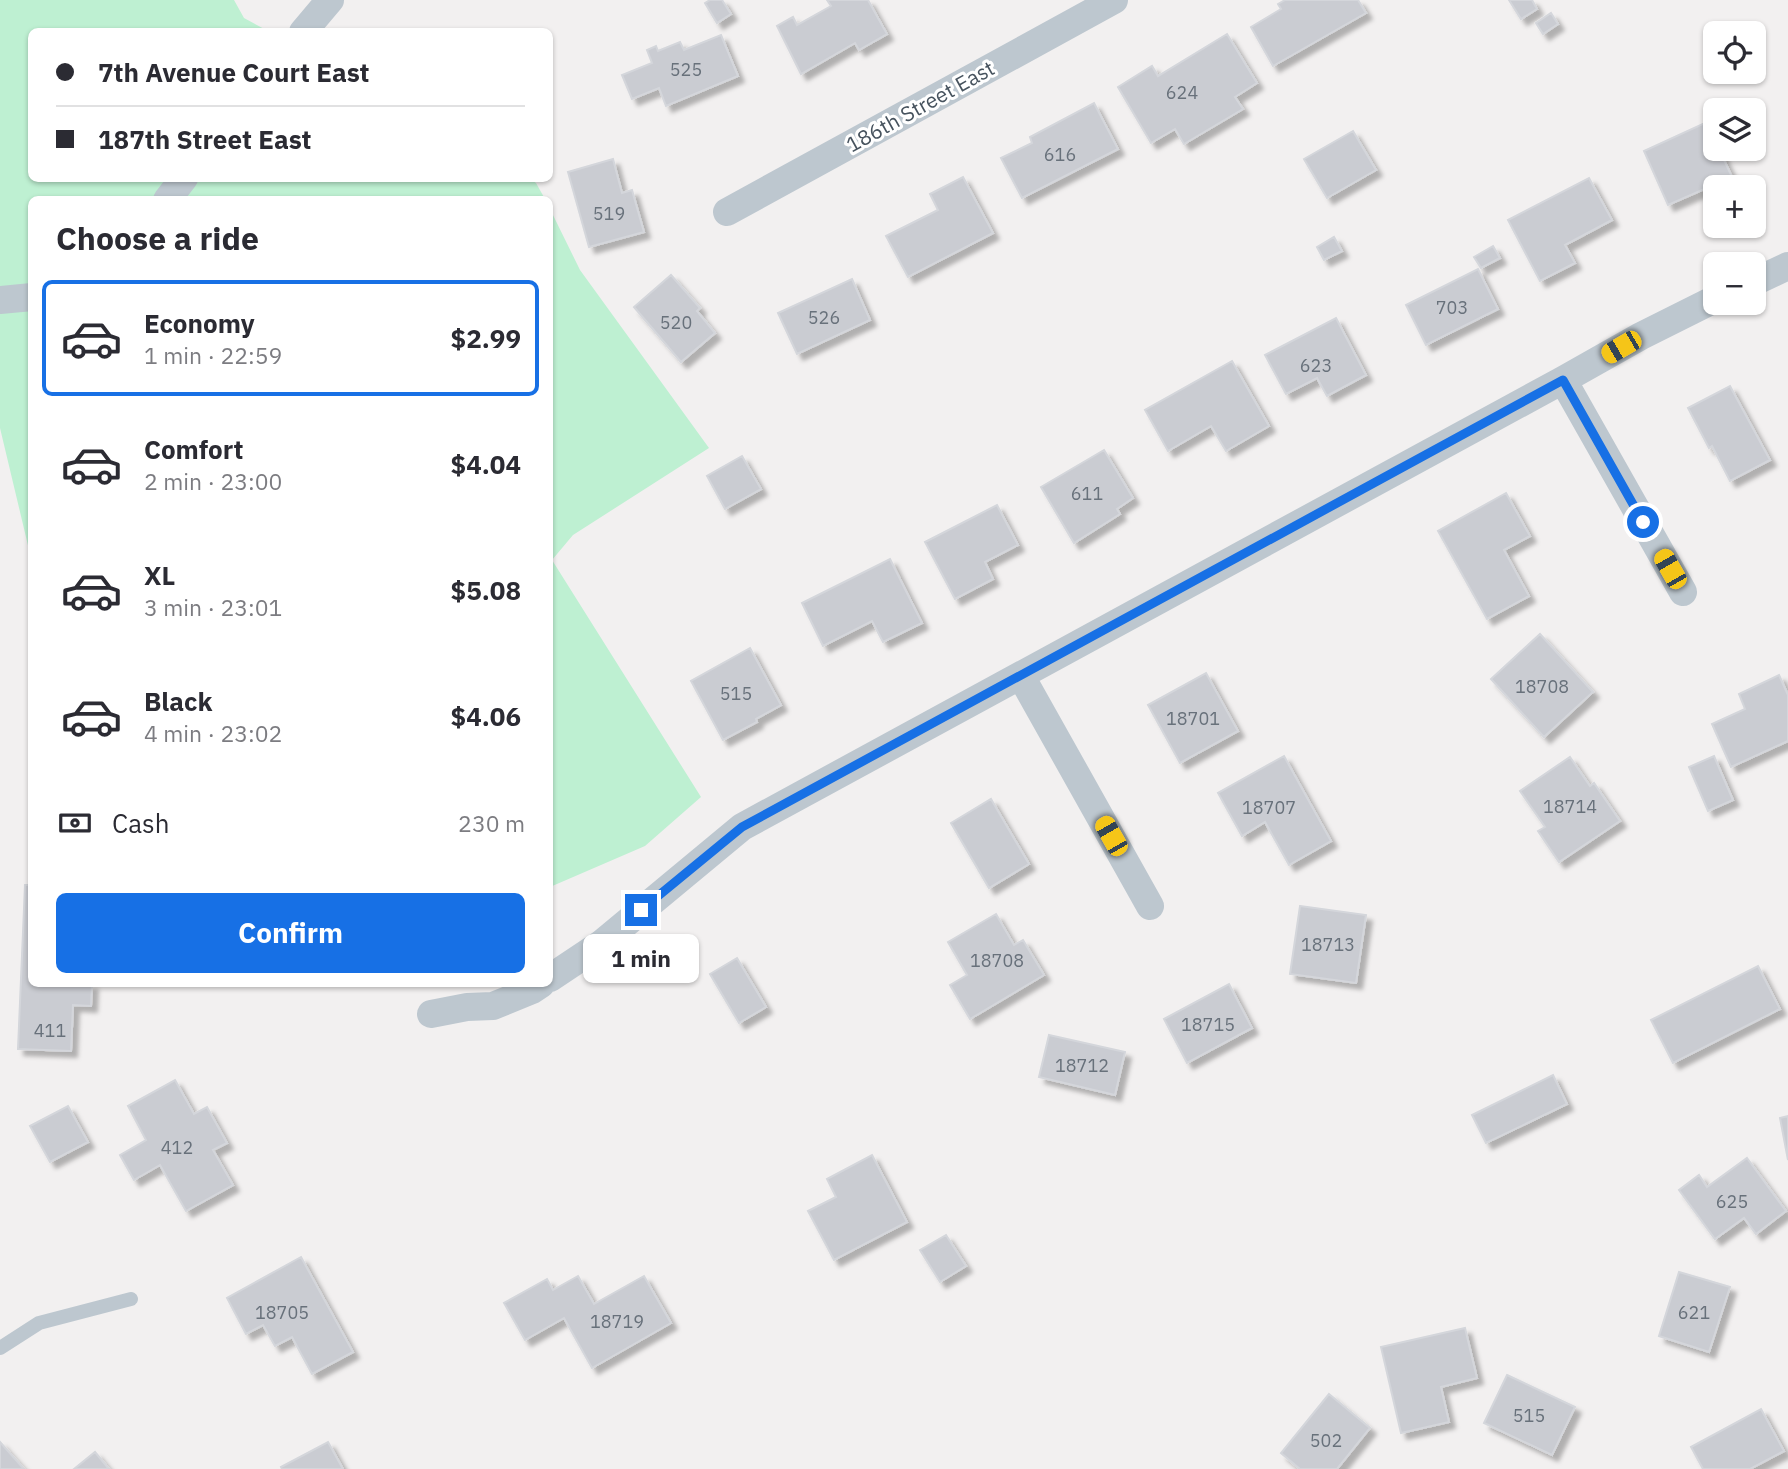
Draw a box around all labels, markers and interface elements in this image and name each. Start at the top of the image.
map controls [1703,21,1766,315]
button: locate [1703,21,1766,84]
street label: 186th Street East [841,54,999,158]
text: 7th Avenue Court East [98,55,370,89]
house number: 525 [670,58,702,81]
house number: 624 [1166,81,1198,104]
button: layers [1703,98,1766,161]
text: 187th Street East [98,122,312,156]
house number: 616 [1044,143,1076,166]
button: + [1703,175,1766,238]
house number: 519 [593,202,625,225]
text: Choose a ride [56,217,259,259]
button: − [1703,252,1766,315]
house number: 703 [1436,296,1468,319]
text: Economy [144,306,255,340]
house number: 526 [808,306,840,329]
icon: car [60,307,123,370]
house number: 520 [660,311,692,334]
text: $2.99 [451,321,521,355]
car [1598,327,1645,367]
text: 1 min · 22:59 [144,340,282,370]
house number: 623 [1300,354,1332,377]
text: Comfort [144,432,243,466]
icon: car [60,433,123,496]
text: $4.04 [451,447,521,481]
text: 2 min · 23:00 [144,466,282,496]
house number: 611 [1071,482,1103,505]
route start [1627,506,1659,538]
car [1651,546,1690,592]
text: XL [144,558,175,592]
icon: car [60,559,123,622]
text: $5.08 [451,573,521,607]
text: 3 min · 23:01 [144,592,282,622]
house number: 18708 [1515,675,1569,698]
house number: 515 [720,682,752,705]
text: Black [144,684,212,718]
icon: car [60,685,123,748]
text: $4.06 [451,699,521,733]
house number: 18701 [1166,707,1220,730]
text: 4 min · 23:02 [144,718,282,748]
house number: 18714 [1543,795,1597,818]
house number: 18707 [1242,796,1296,819]
icon: cash [56,804,94,842]
text: Cash [112,806,169,840]
text: 230 m [458,808,525,838]
car [1092,813,1131,859]
button: Confirm [56,893,525,973]
route end [625,894,657,926]
house number: 18713 [1301,933,1355,956]
callout: 1 min [583,934,699,984]
text: 1 min [611,943,671,973]
house number: 18708 [970,949,1024,972]
house number: 18715 [1181,1013,1235,1036]
house number: 411 [34,1019,66,1042]
house number: 18712 [1055,1054,1109,1077]
house number: 412 [161,1136,193,1159]
house number: 625 [1716,1190,1748,1213]
house number: 18705 [255,1301,309,1324]
house number: 621 [1678,1301,1710,1324]
house number: 18719 [590,1310,644,1333]
house number: 515 [1513,1404,1545,1427]
house number: 502 [1310,1429,1342,1452]

